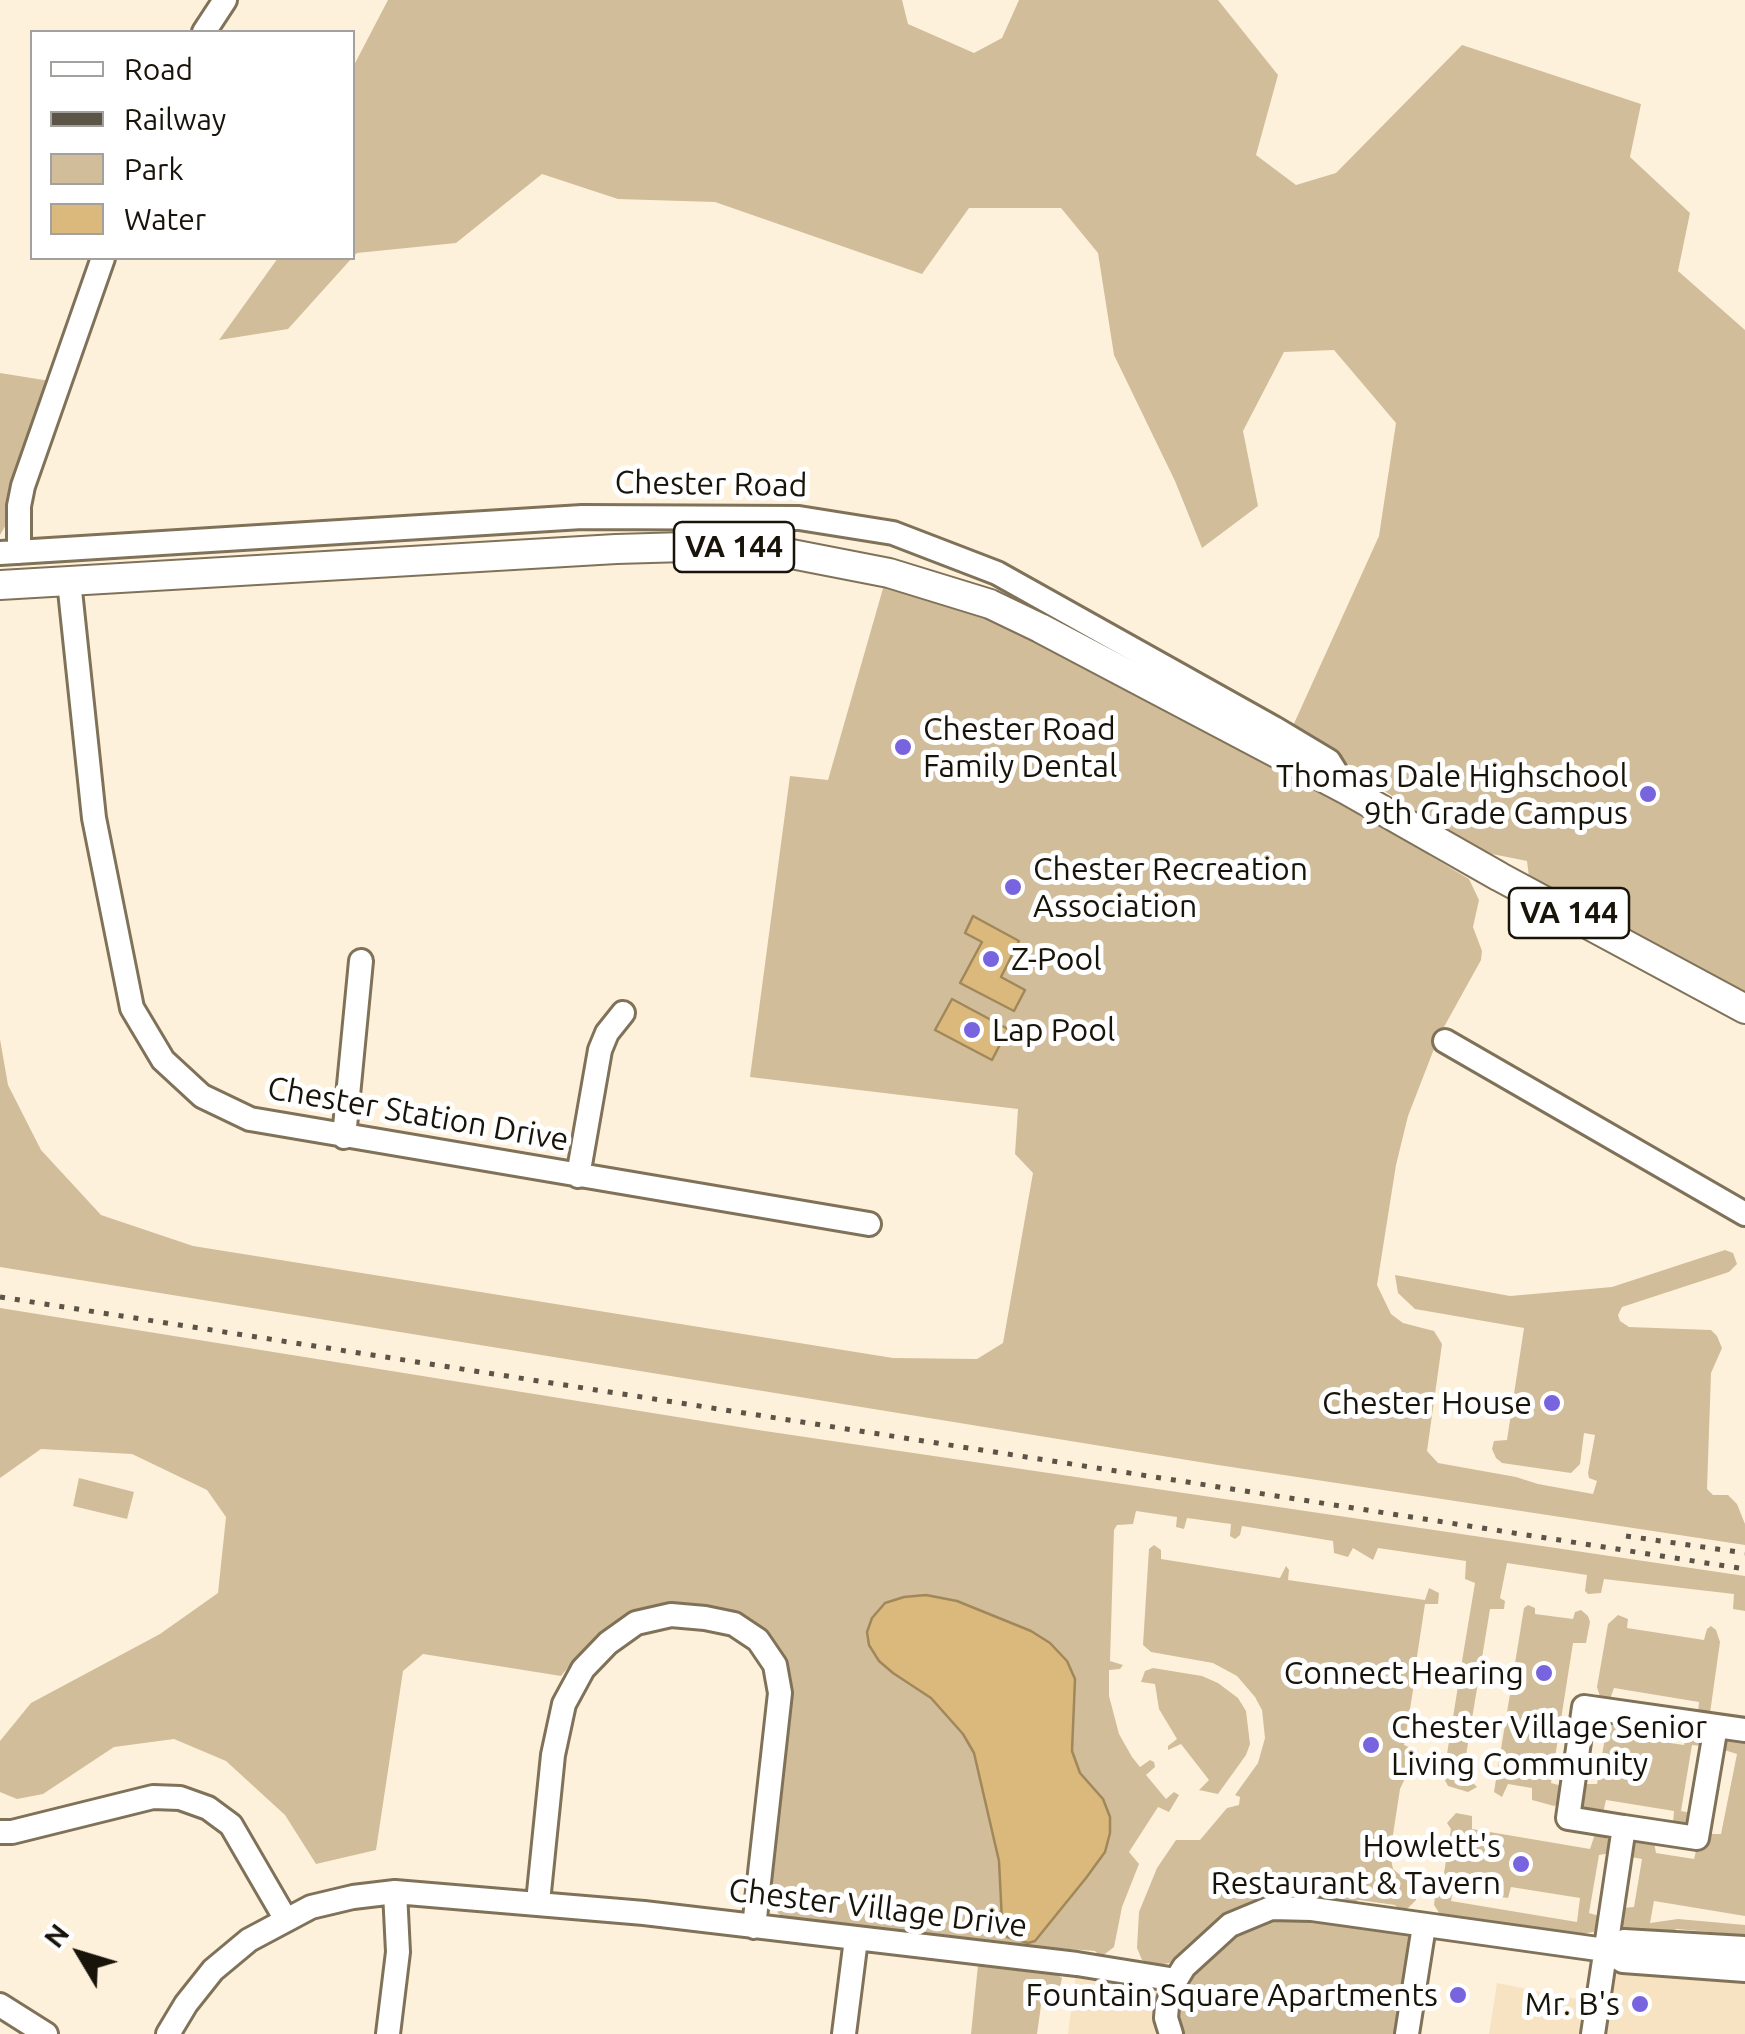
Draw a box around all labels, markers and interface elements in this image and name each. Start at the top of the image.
legend [30,30,355,260]
text: Road [124,52,193,86]
text: Railway [124,102,226,136]
text: Park [124,152,184,186]
text: Water [124,202,206,236]
street label: Chester Road [614,463,808,505]
road number: VA 144 [674,522,794,572]
place label: Chester Road Family Dental [923,710,1117,785]
marker: Chester Road Family Dental [892,736,914,758]
place label: Thomas Dale Highschool 9th Grade Campus [1276,757,1628,832]
marker: Thomas Dale Highschool 9th Grade Campus [1637,783,1659,805]
place label: Chester Recreation Association [1033,850,1308,925]
marker: Chester Recreation Association [1002,876,1024,898]
road number: VA 144 [1509,888,1629,938]
place label: Z-Pool [1011,940,1102,978]
marker: Z-Pool [980,948,1002,970]
place label: Lap Pool [992,1011,1115,1049]
marker: Lap Pool [961,1019,983,1041]
street label: Chester Station Drive [264,1069,572,1159]
place label: Chester House [1322,1384,1532,1422]
marker: Chester House [1541,1392,1563,1414]
place label: Connect Hearing [1284,1654,1524,1692]
marker: Connect Hearing [1533,1662,1555,1684]
place label: Chester Village Senior Living Community [1391,1708,1707,1783]
marker: Chester Village Senior Living Community [1360,1734,1382,1756]
place label: Howlett's Restaurant & Tavern [1211,1827,1501,1902]
marker: Howlett's Restaurant & Tavern [1510,1853,1532,1875]
street label: Chester Village Drive [727,1871,1029,1945]
north arrow [30,1904,130,2004]
text: N [37,1917,75,1953]
place label: Fountain Square Apartments [1026,1976,1438,2014]
marker: Fountain Square Apartments [1447,1984,1469,2006]
place label: Mr. B's [1525,1985,1620,2023]
marker: Mr. B's [1629,1993,1651,2015]

